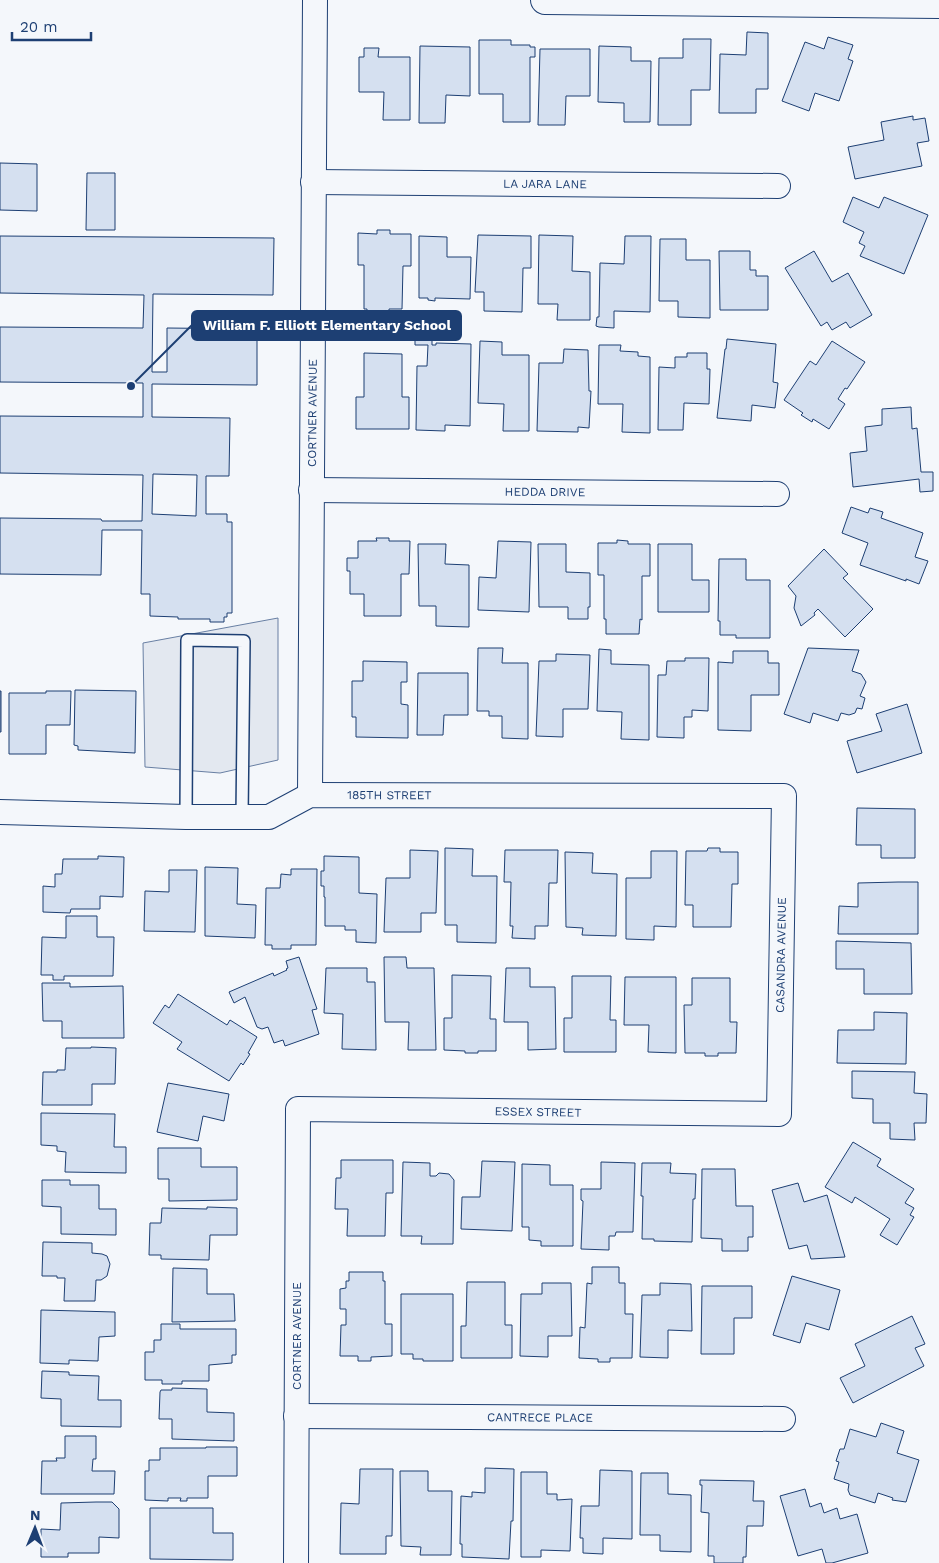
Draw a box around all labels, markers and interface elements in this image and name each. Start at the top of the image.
scale bar [12,10,91,42]
text: 20 m [20,18,58,36]
street label: LA JARA LANE [503,177,587,191]
callout: William F. Elliott Elementary School [192,311,461,340]
text: William F. Elliott Elementary School [203,317,451,333]
street label: CORTNER AVENUE [305,359,320,467]
street label: HEDDA DRIVE [505,485,586,499]
street label: 185TH STREET [347,788,432,802]
street label: CASANDRA AVENUE [773,897,789,1013]
street label: ESSEX STREET [494,1104,582,1120]
street label: CORTNER AVENUE [290,1282,304,1390]
street label: CANTRECE PLACE [487,1410,593,1425]
north arrow [10,1503,60,1553]
text: N [30,1507,41,1523]

